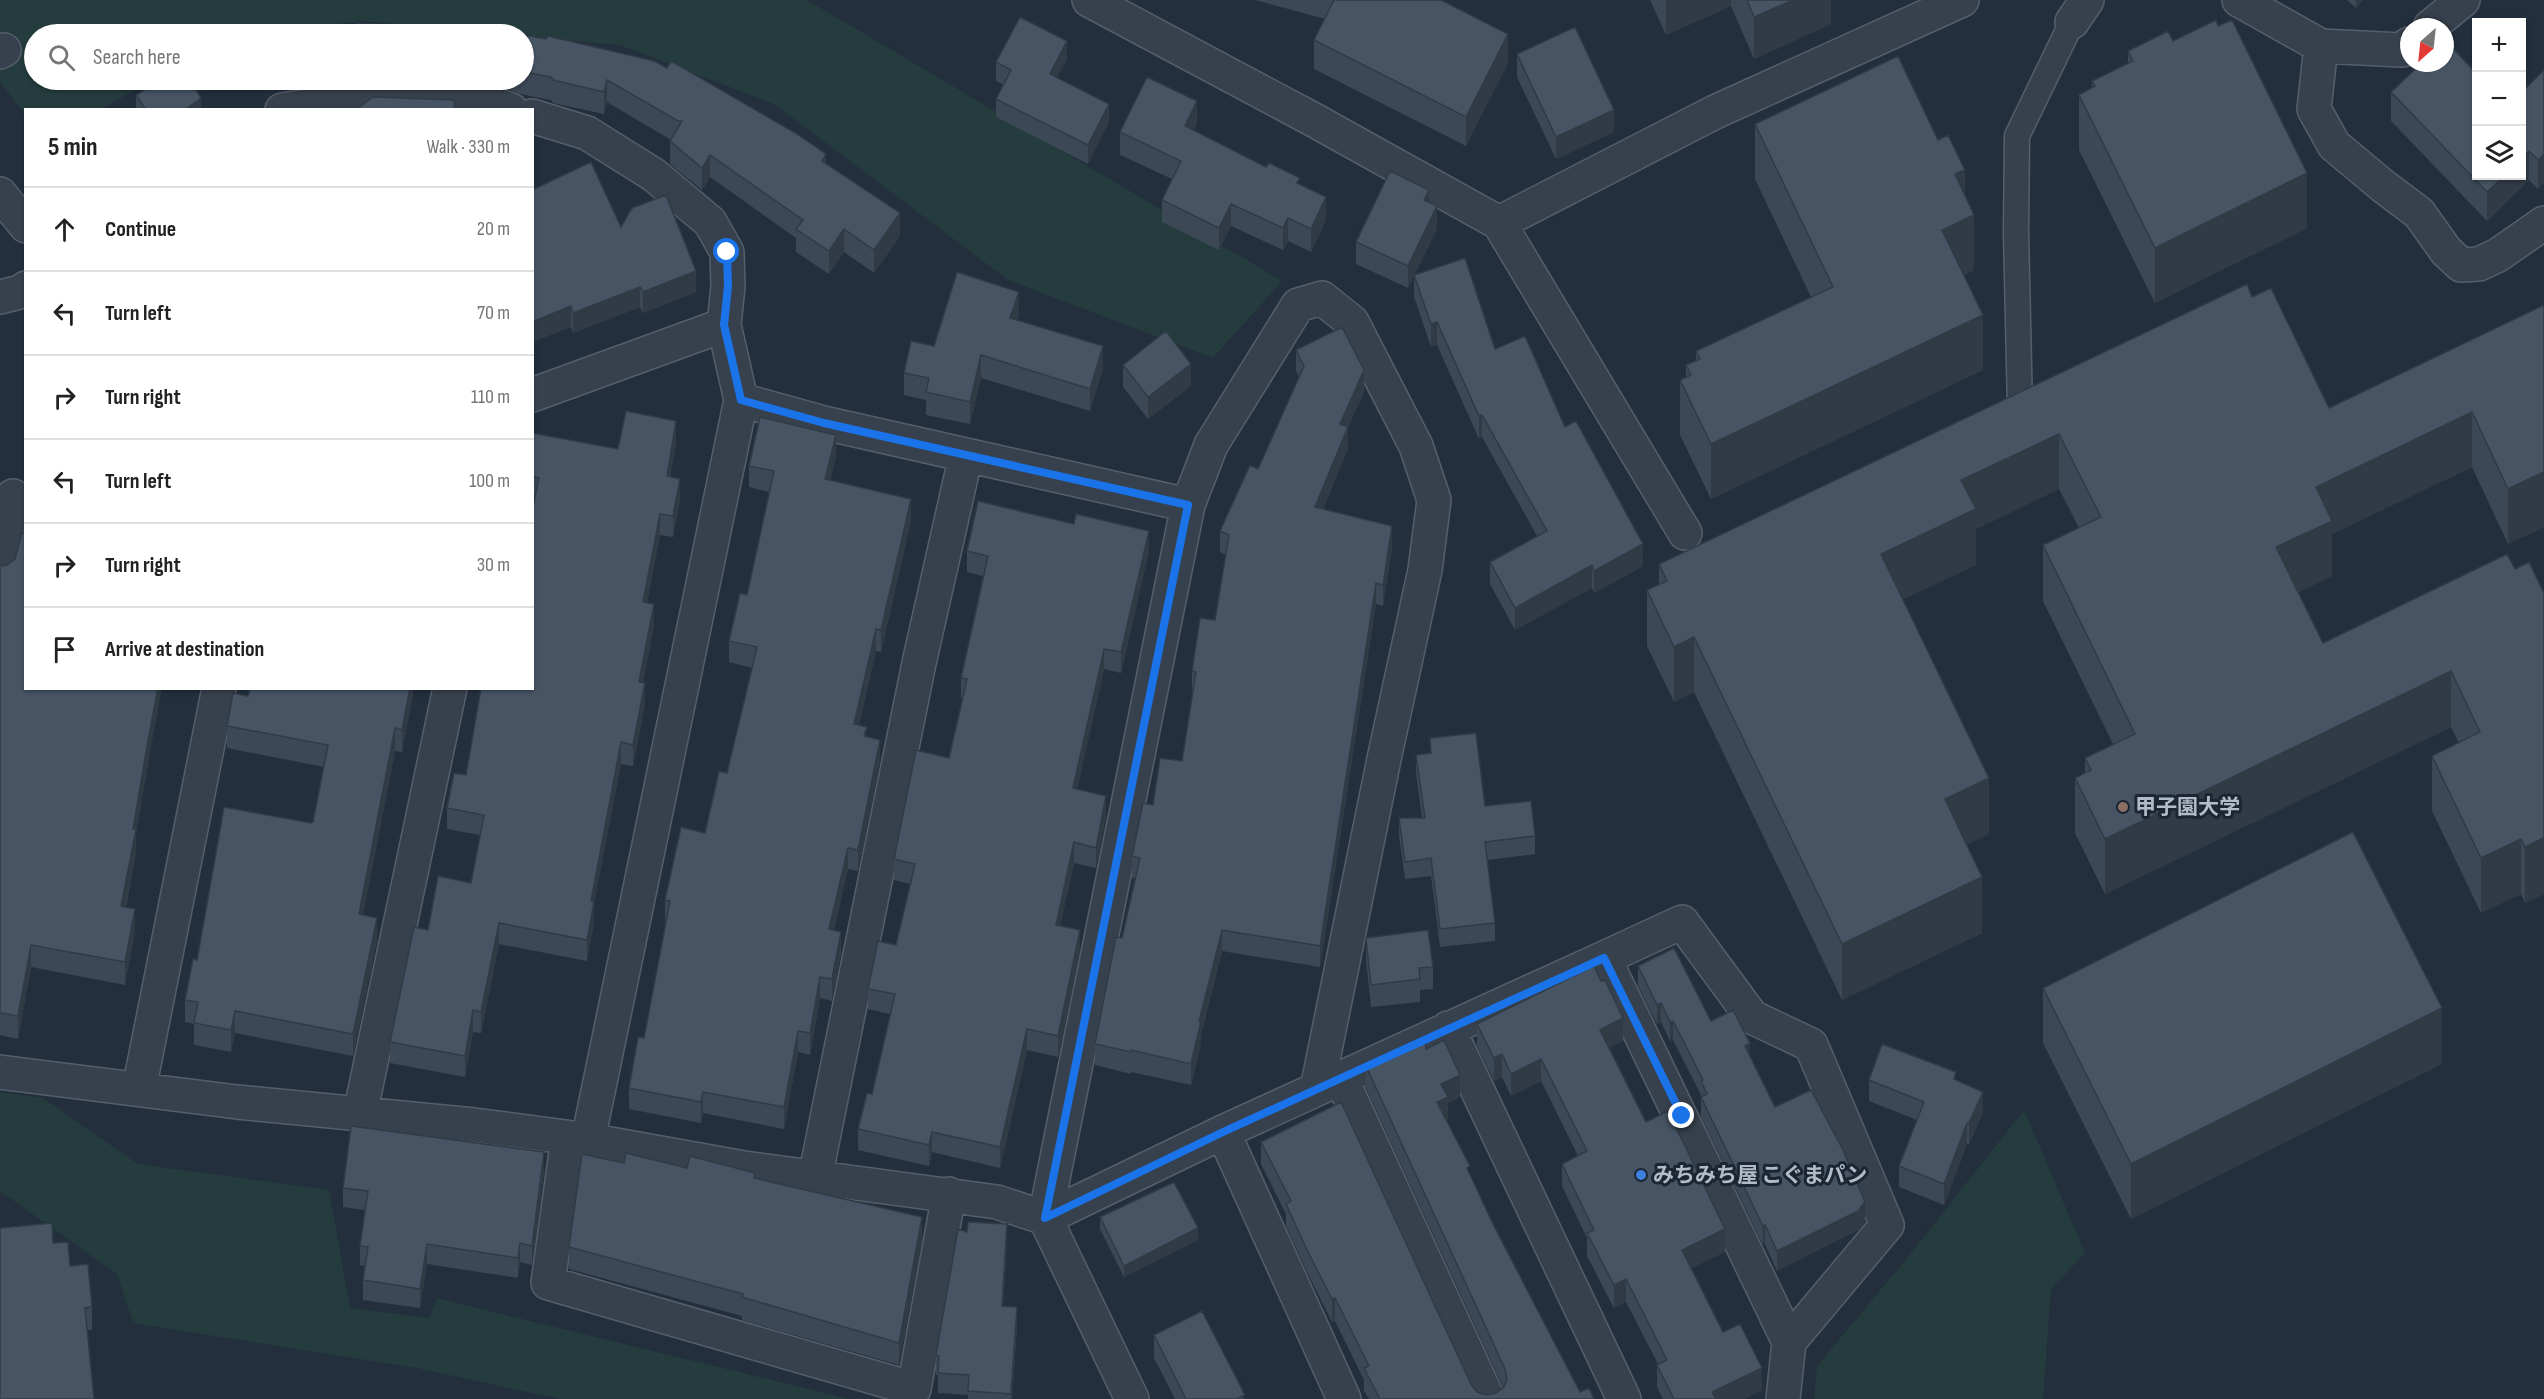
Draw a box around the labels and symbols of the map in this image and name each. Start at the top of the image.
north arrow [2400,18,2454,72]
route start [713,238,739,264]
place label: 甲子園大学 [2135,795,2240,820]
marker: 甲子園大学 [2116,800,2130,814]
route end [1668,1102,1694,1128]
place label: みちみち屋 こぐまパン [1653,1163,1867,1188]
marker: みちみち屋 こぐまパン [1634,1168,1648,1182]

